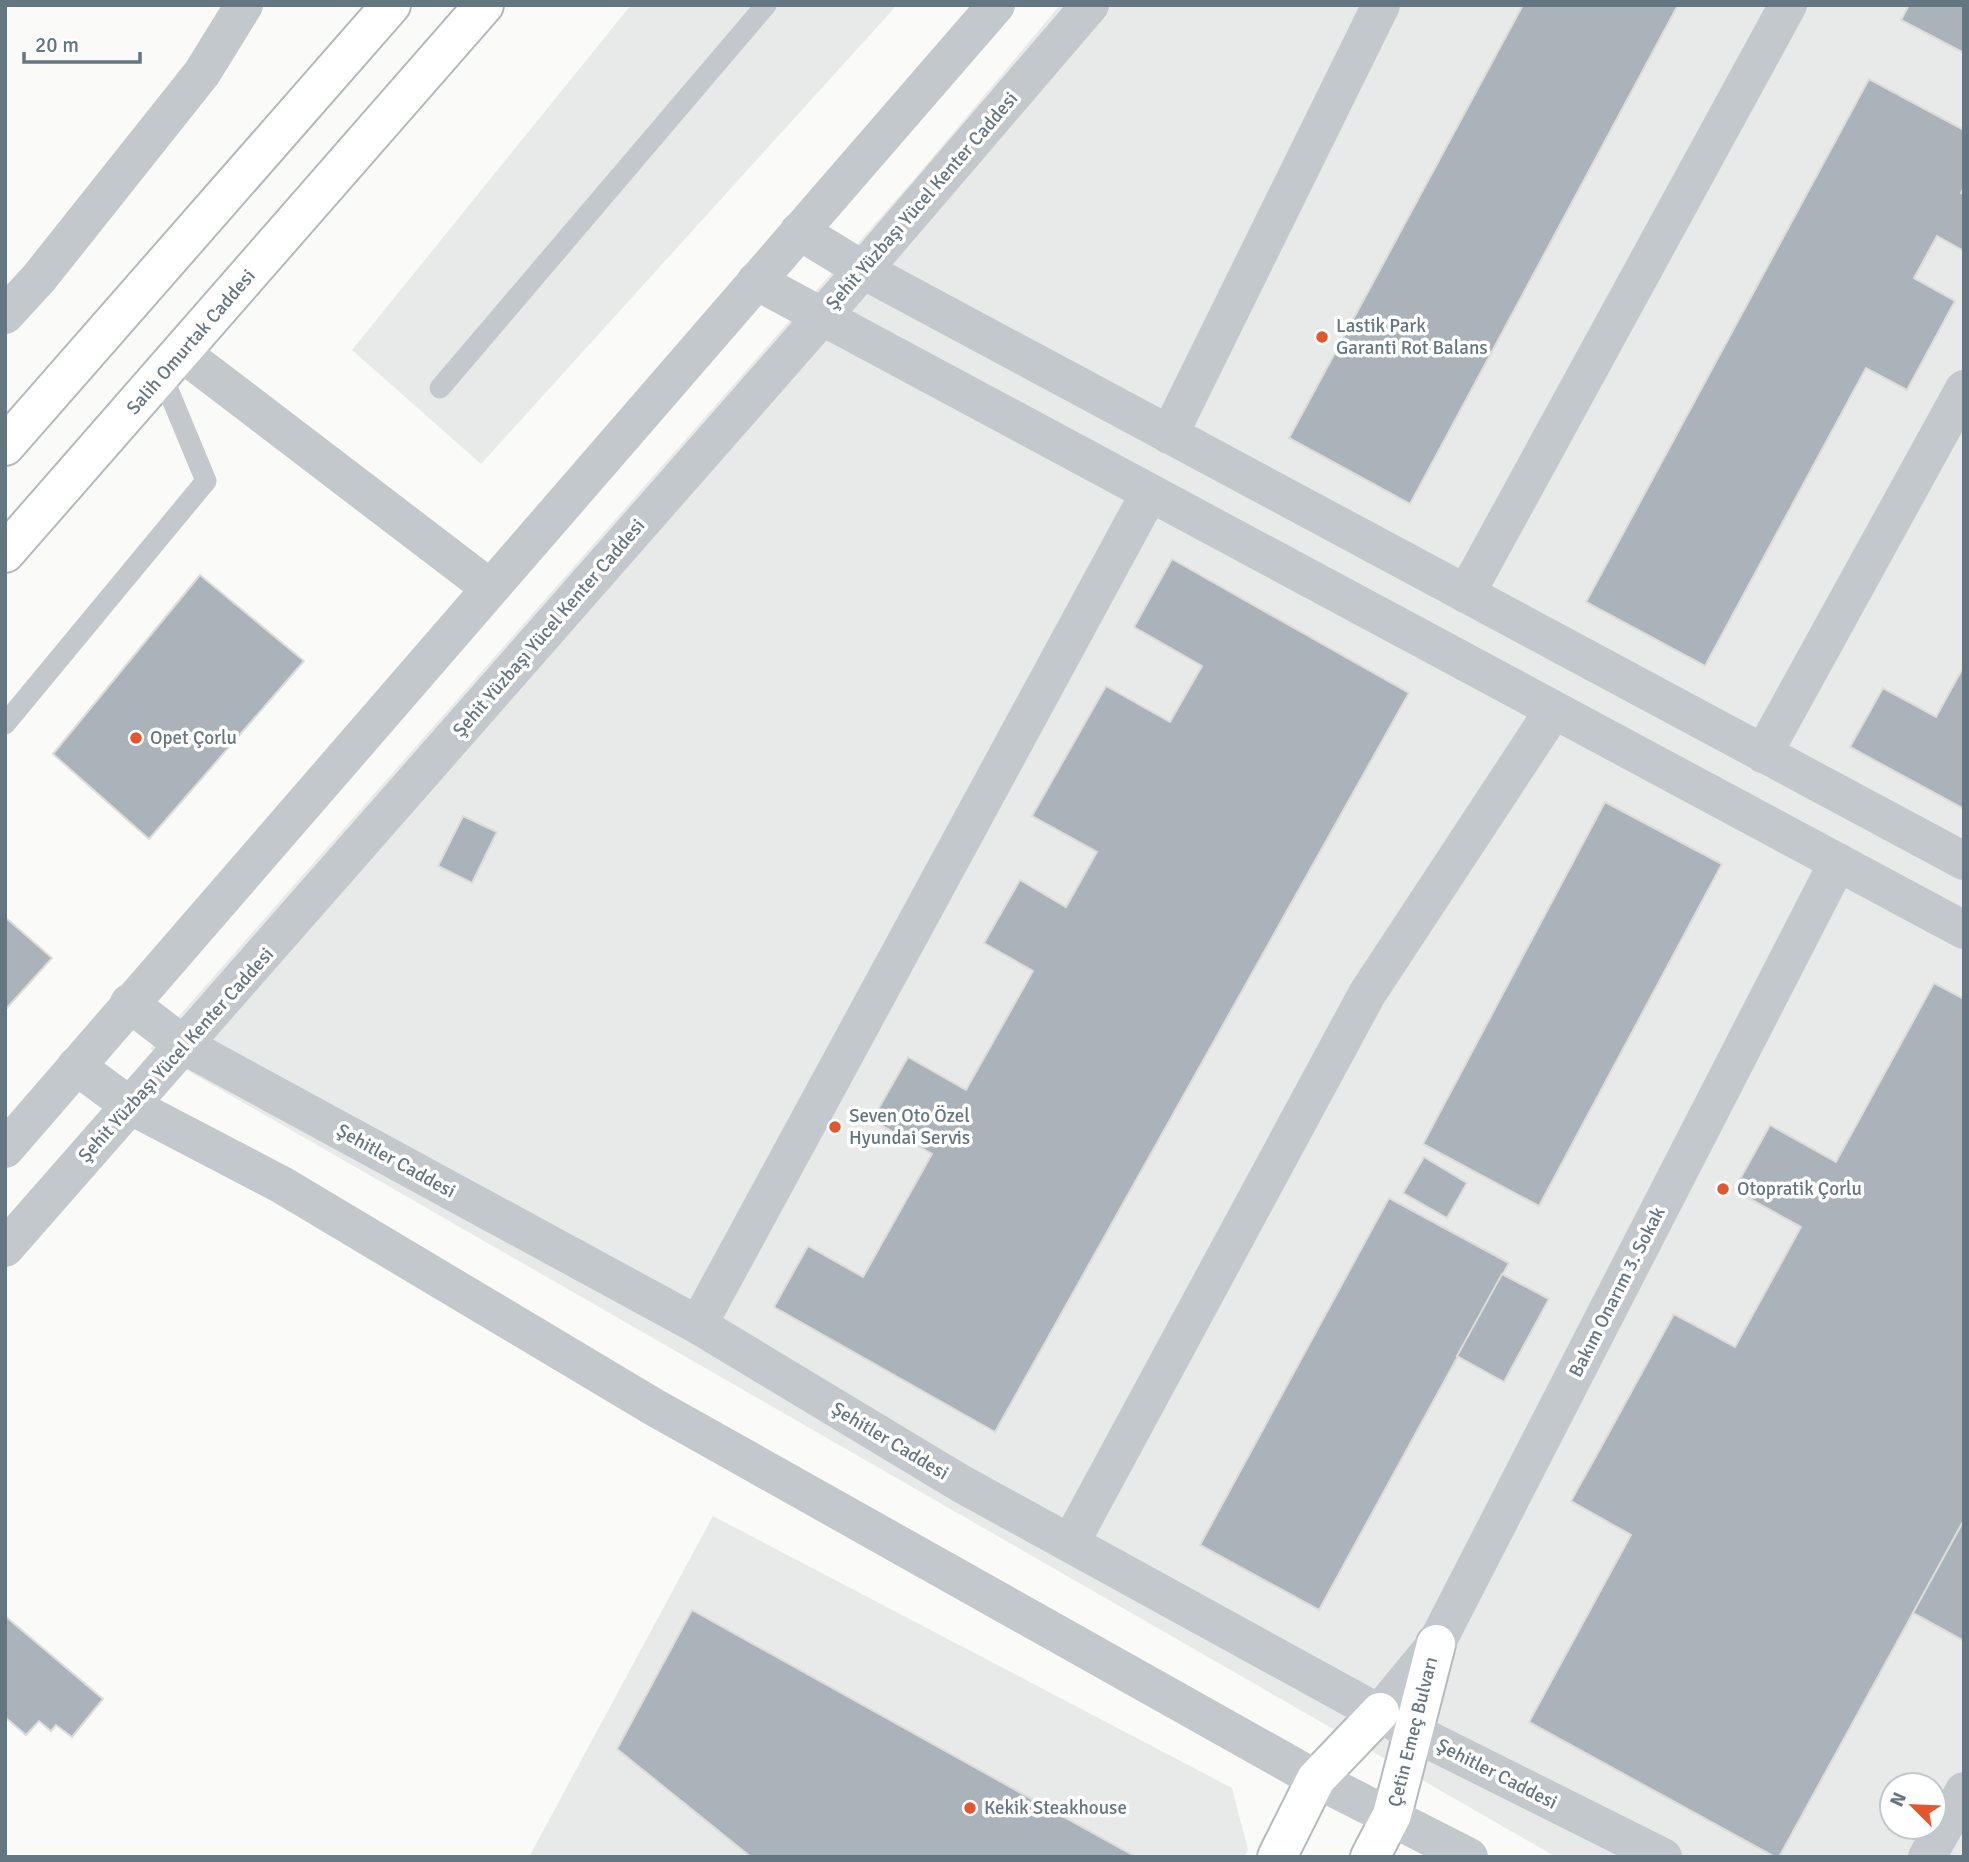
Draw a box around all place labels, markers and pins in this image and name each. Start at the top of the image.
place label: Lastik Park Garanti Rot Balans [1336,314,1488,360]
marker: Lastik Park Garanti Rot Balans [1314,329,1330,345]
place label: Opet Çorlu [150,726,237,750]
marker: Opet Çorlu [128,730,144,746]
place label: Seven Oto Özel Hyundai Servis [849,1104,970,1150]
marker: Seven Oto Özel Hyundai Servis [827,1119,843,1135]
place label: Otopratik Çorlu [1737,1177,1862,1201]
marker: Otopratik Çorlu [1715,1181,1731,1197]
place label: Kekik Steakhouse [984,1796,1127,1820]
marker: Kekik Steakhouse [962,1800,978,1816]

